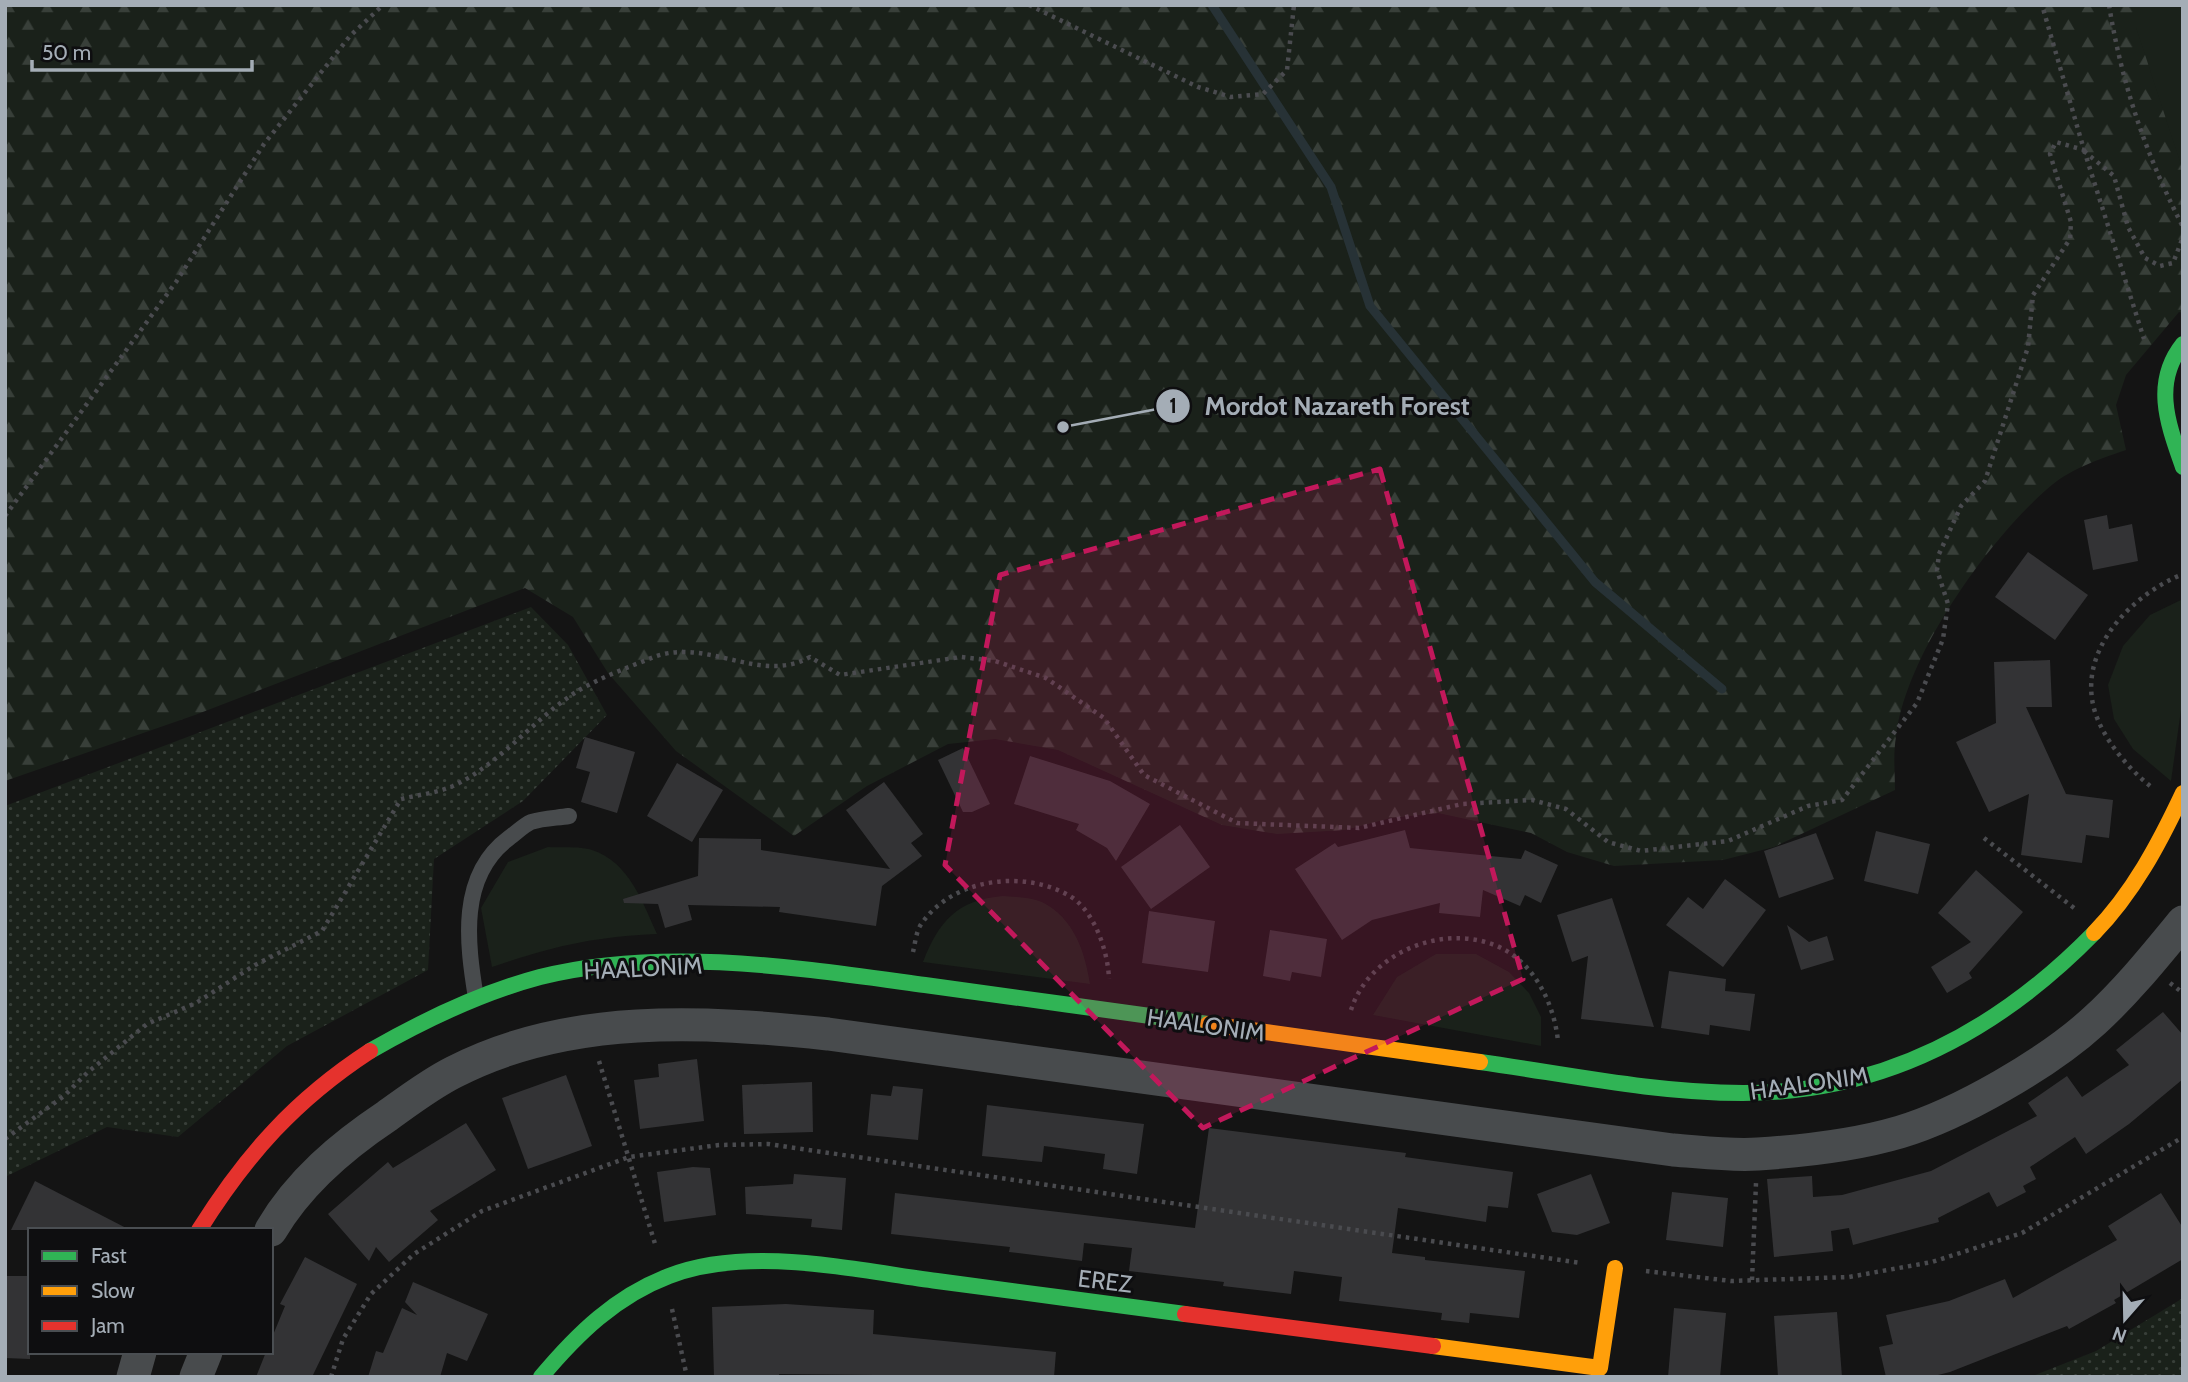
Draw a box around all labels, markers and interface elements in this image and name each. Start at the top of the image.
scale bar [32,28,252,72]
text: 50 m [42,40,91,65]
callout: Mordot Nazareth Forest [1155,382,1483,429]
text: Mordot Nazareth Forest [1204,390,1470,422]
text: 1 [1169,393,1177,418]
street label: HAALONIM [583,950,703,986]
street label: HAALONIM [1145,1002,1267,1048]
street label: HAALONIM [1748,1060,1870,1106]
legend [28,1228,273,1354]
text: Fast [91,1243,127,1268]
street label: EREZ [1076,1263,1134,1299]
text: Slow [91,1278,135,1303]
north arrow [2090,1284,2160,1354]
text: Jam [90,1313,125,1338]
text: N [2109,1321,2130,1348]

